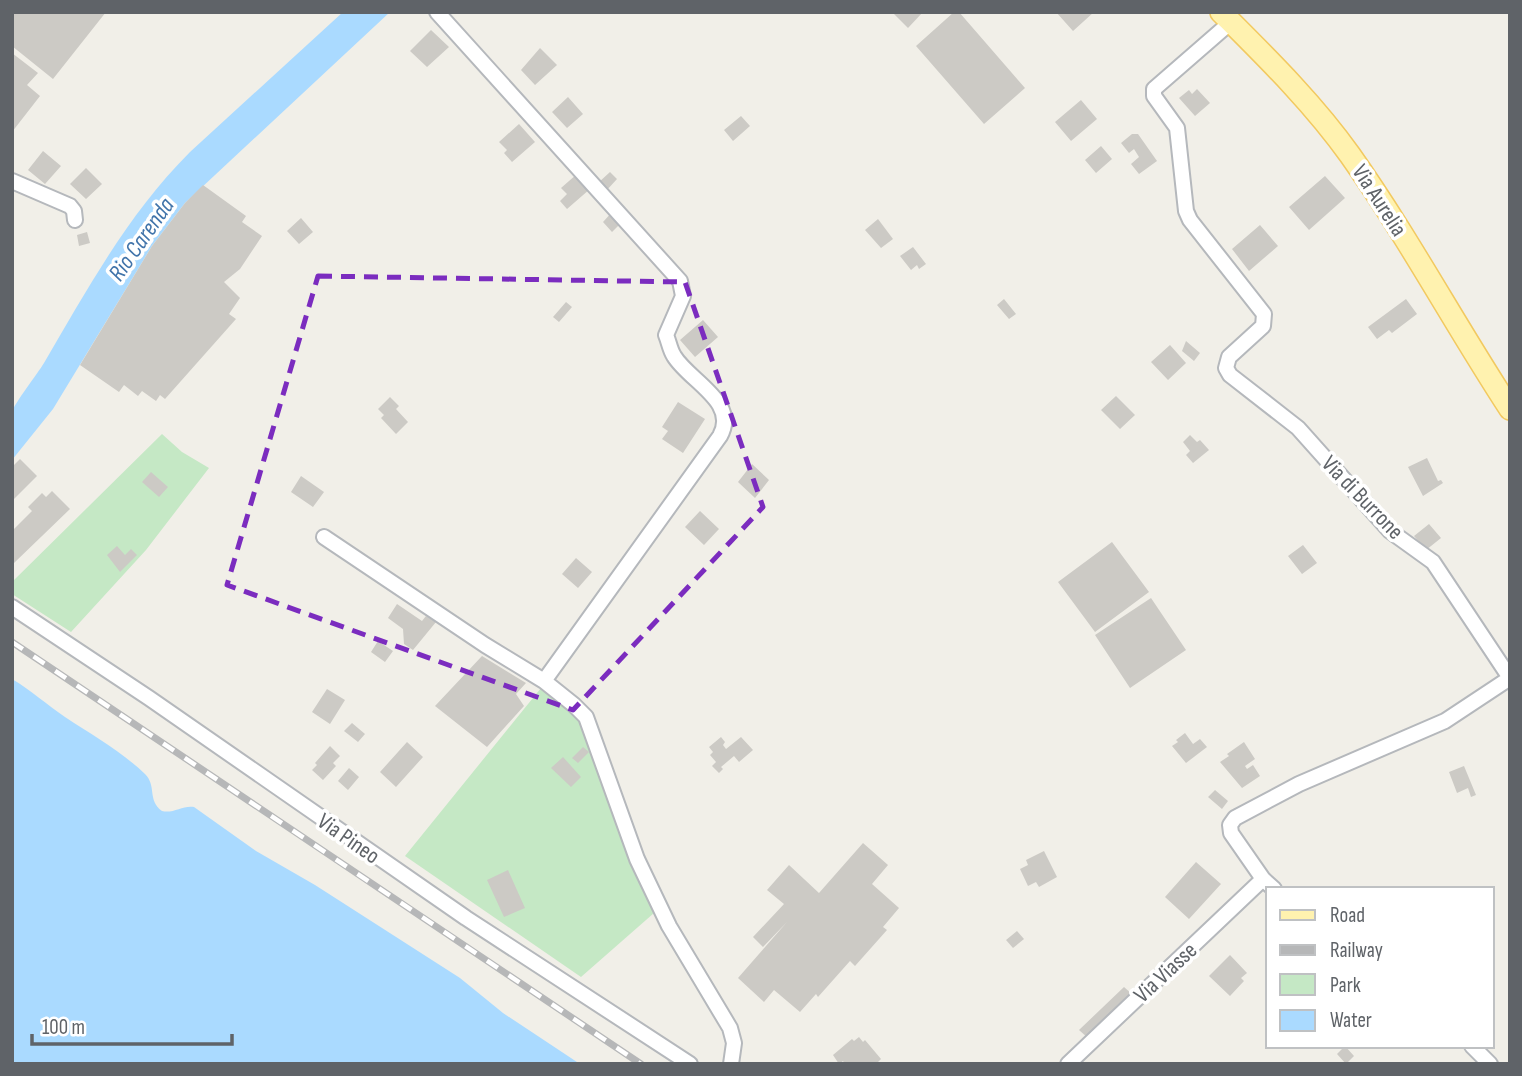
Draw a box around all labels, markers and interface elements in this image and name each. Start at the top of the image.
street label: Via Aurelia [1346,159,1413,242]
water label: Rio Carenda [102,192,181,287]
street label: Via di Burrone [1315,450,1409,546]
street label: Via Pineo [312,807,385,870]
legend [1266,887,1494,1048]
text: Road [1330,903,1365,928]
street label: Via Viasse [1128,937,1203,1009]
text: Railway [1330,938,1383,963]
text: Park [1330,973,1361,998]
scale bar [32,1002,231,1046]
text: Water [1330,1008,1372,1033]
text: 100 m [42,1015,85,1040]

